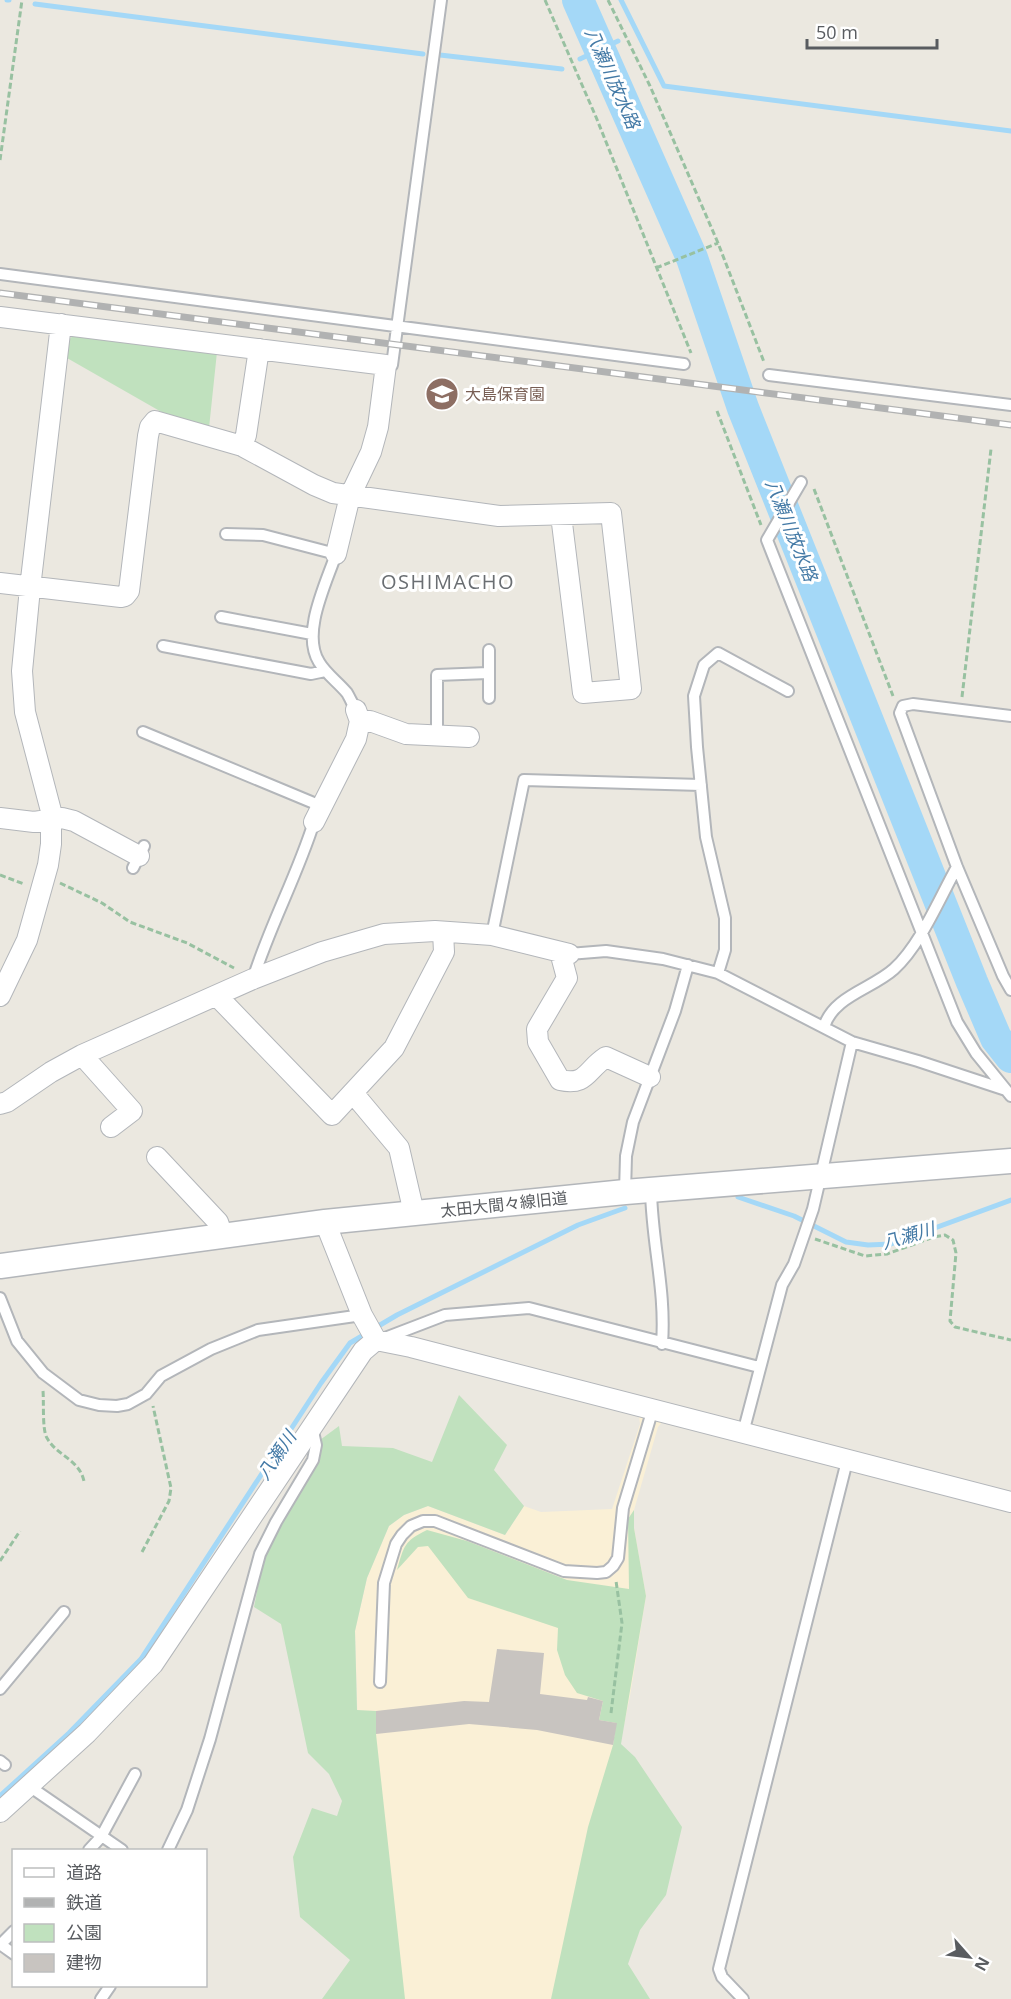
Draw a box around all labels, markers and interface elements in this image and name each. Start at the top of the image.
scale bar [807,12,938,50]
text: 50 m [816,20,858,44]
water label: 八瀬川放水路 [580,24,647,134]
school or university icon: 大島保育園 [424,376,460,412]
place label: 大島保育園 [465,383,545,405]
water label: 八瀬川放水路 [761,475,824,586]
district label: OSHIMACHO [381,568,515,595]
street label: 太田大間々線旧道 [439,1186,569,1222]
water label: 八瀬川 [879,1215,939,1254]
water label: 八瀬川 [251,1424,302,1484]
legend [12,1849,207,1987]
text: 道路 [66,1860,102,1884]
text: 鉄道 [66,1890,102,1914]
text: 公園 [66,1920,102,1944]
north arrow [939,1927,999,1987]
text: 建物 [66,1950,102,1974]
text: N [969,1953,995,1975]

